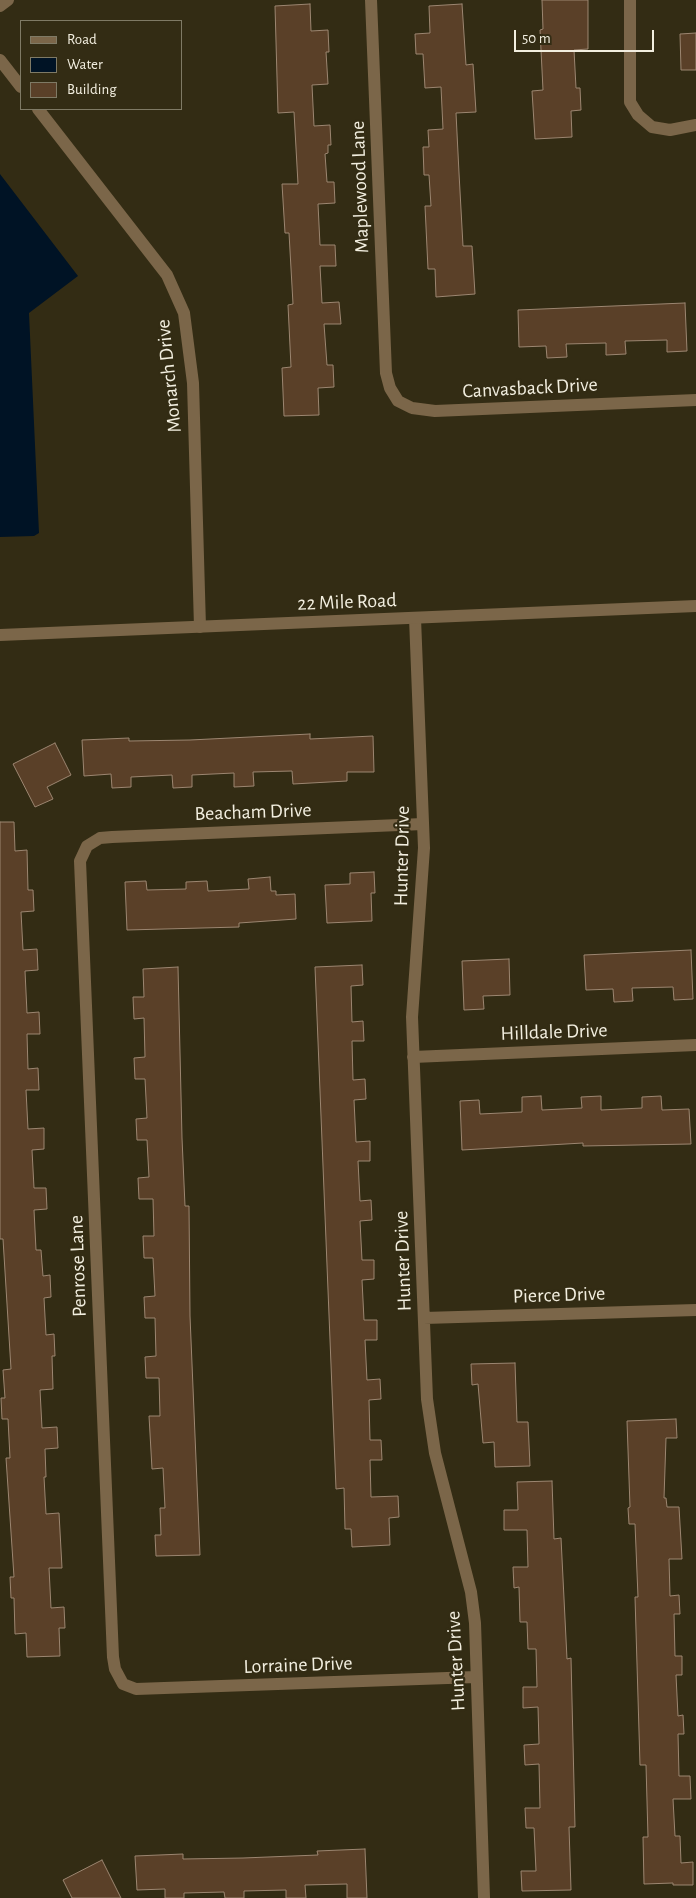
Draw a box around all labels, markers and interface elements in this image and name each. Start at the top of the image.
legend [20,20,182,110]
scale bar [516,20,656,52]
text: 50 m [522,31,551,46]
text: Road [67,32,97,47]
text: Water [67,57,103,72]
text: Building [67,82,117,97]
street label: Maplewood Lane [346,120,374,254]
street label: Monarch Drive [151,318,187,434]
street label: Canvasback Drive [462,372,598,404]
street label: 22 Mile Road [297,588,397,616]
street label: Beacham Drive [194,798,312,826]
street label: Hunter Drive [389,806,415,906]
street label: Hilldale Drive [500,1018,608,1046]
street label: Hunter Drive [389,1210,417,1312]
street label: Penrose Lane [64,1215,92,1317]
street label: Pierce Drive [512,1281,606,1309]
street label: Hunter Drive [441,1610,471,1712]
street label: Lorraine Drive [243,1651,353,1679]

